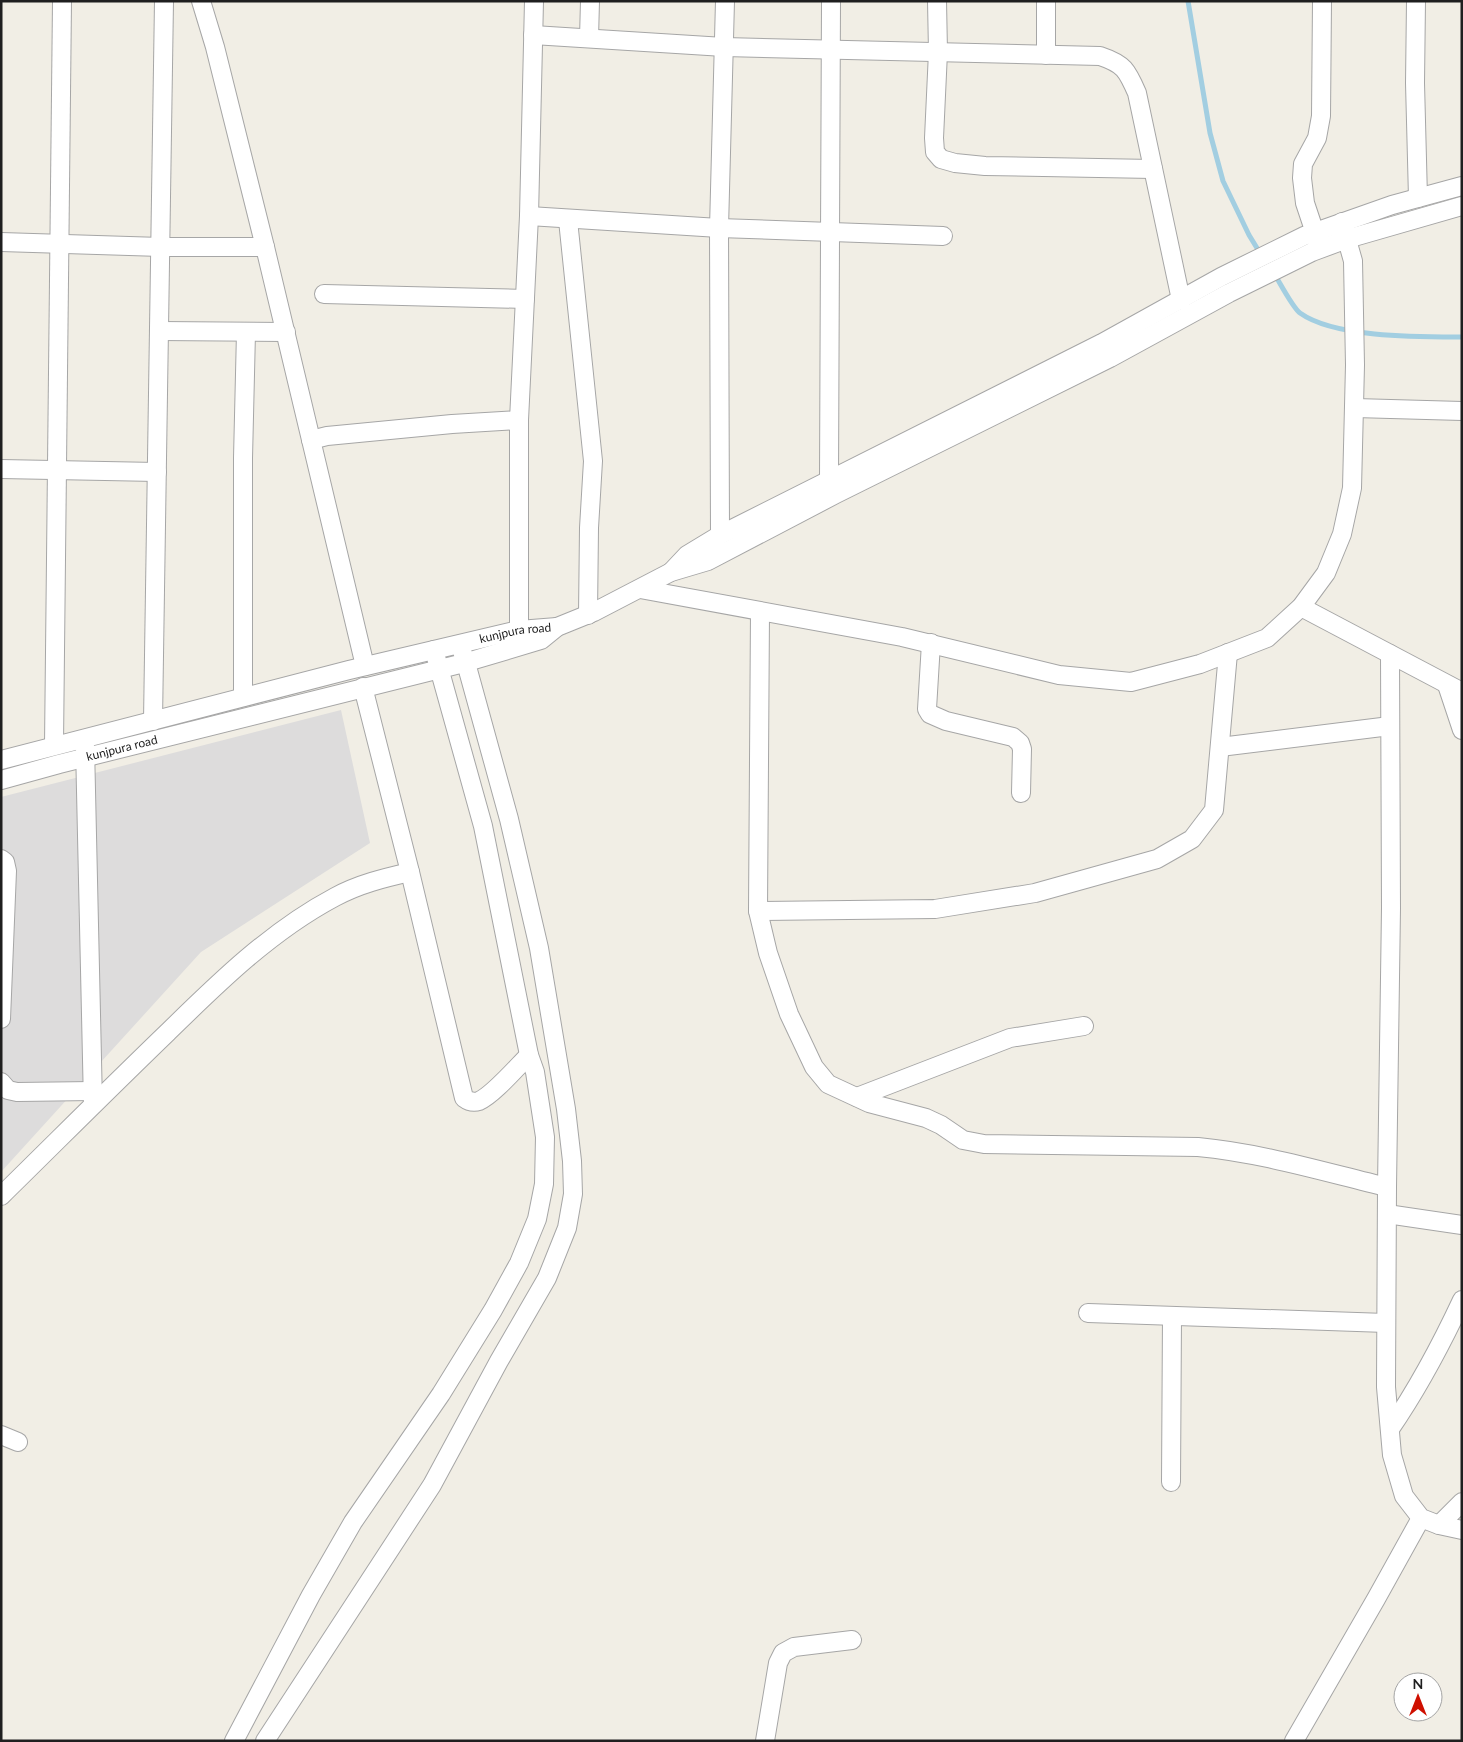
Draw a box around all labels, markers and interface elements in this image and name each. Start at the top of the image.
street label: kunjpura road [478,619,552,646]
street label: kunjpura road [85,732,159,764]
north arrow [1393,1672,1443,1722]
text: N [1413,1675,1423,1692]

